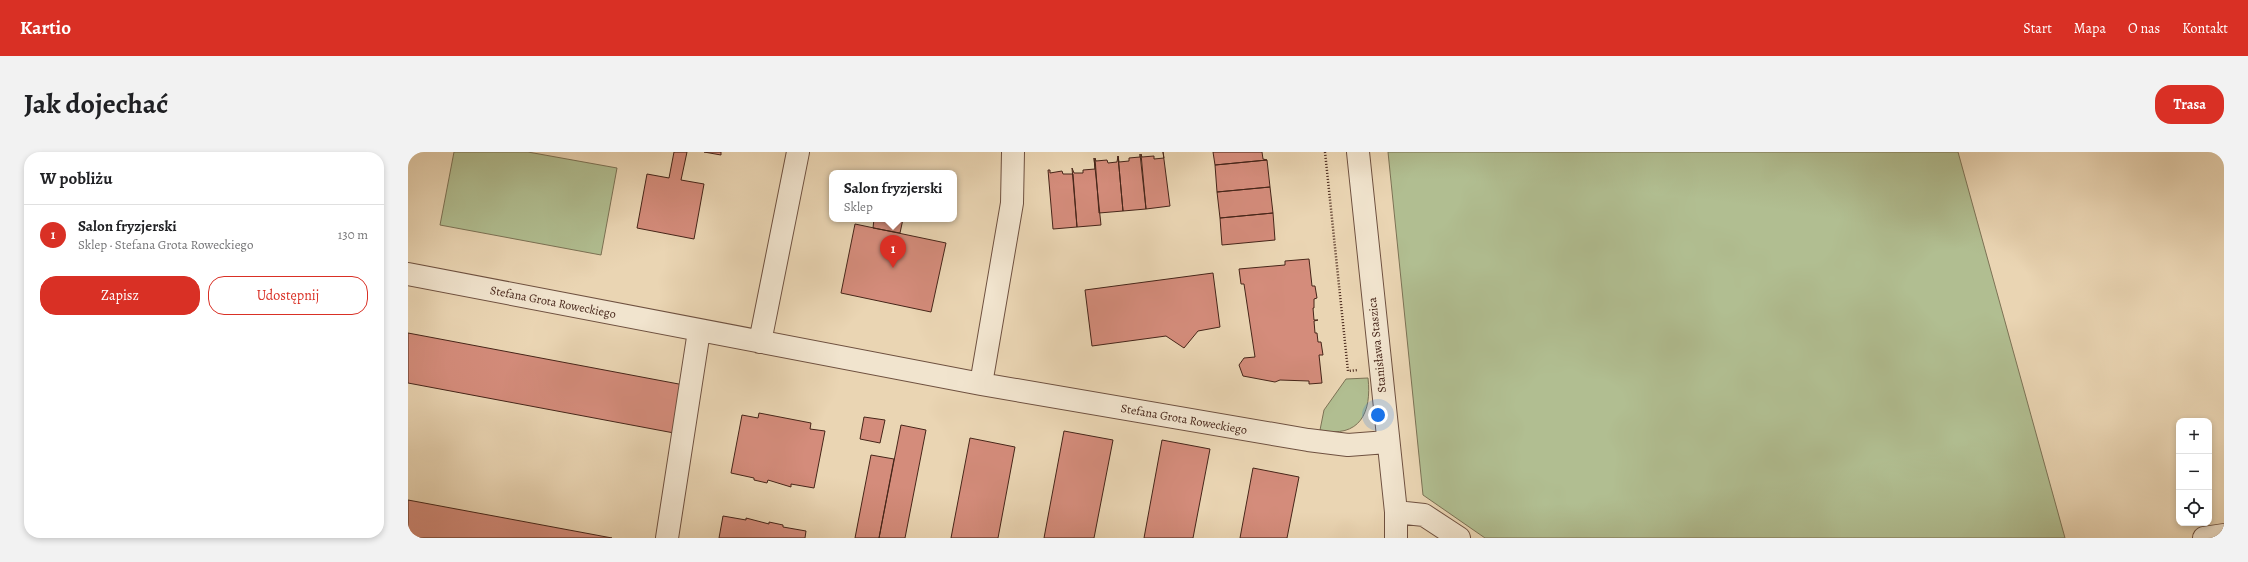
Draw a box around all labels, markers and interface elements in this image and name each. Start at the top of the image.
text: Kartio [20,15,71,41]
text: Start [2023,19,2052,38]
text: Mapa [2074,19,2106,38]
text: O nas [2128,19,2160,38]
text: Kontakt [2182,19,2228,38]
text: Jak dojechać [24,85,168,123]
button: Trasa [2155,85,2224,124]
text: W pobliżu [40,167,112,190]
popup [829,170,957,222]
text: Salon fryzjerski [844,178,942,198]
text: Sklep [844,198,873,215]
text: Salon fryzjerski [78,216,177,236]
text: 1 [51,226,55,243]
text: 130 m [338,226,368,243]
pin: 1 [880,235,906,268]
text: Sklep · Stefana Grota Roweckiego [78,236,253,253]
button: Zapisz [40,276,200,315]
button: Udostępnij [208,276,368,315]
street label: Stefana Grota Roweckiego [489,282,617,322]
street label: Stanisława Staszica [1364,296,1390,393]
street label: Stefana Grota Roweckiego [1120,400,1248,438]
your location [1368,405,1388,425]
map controls [2176,418,2212,526]
button: + [2176,418,2212,454]
button: − [2176,454,2212,490]
button: locate [2176,490,2212,526]

